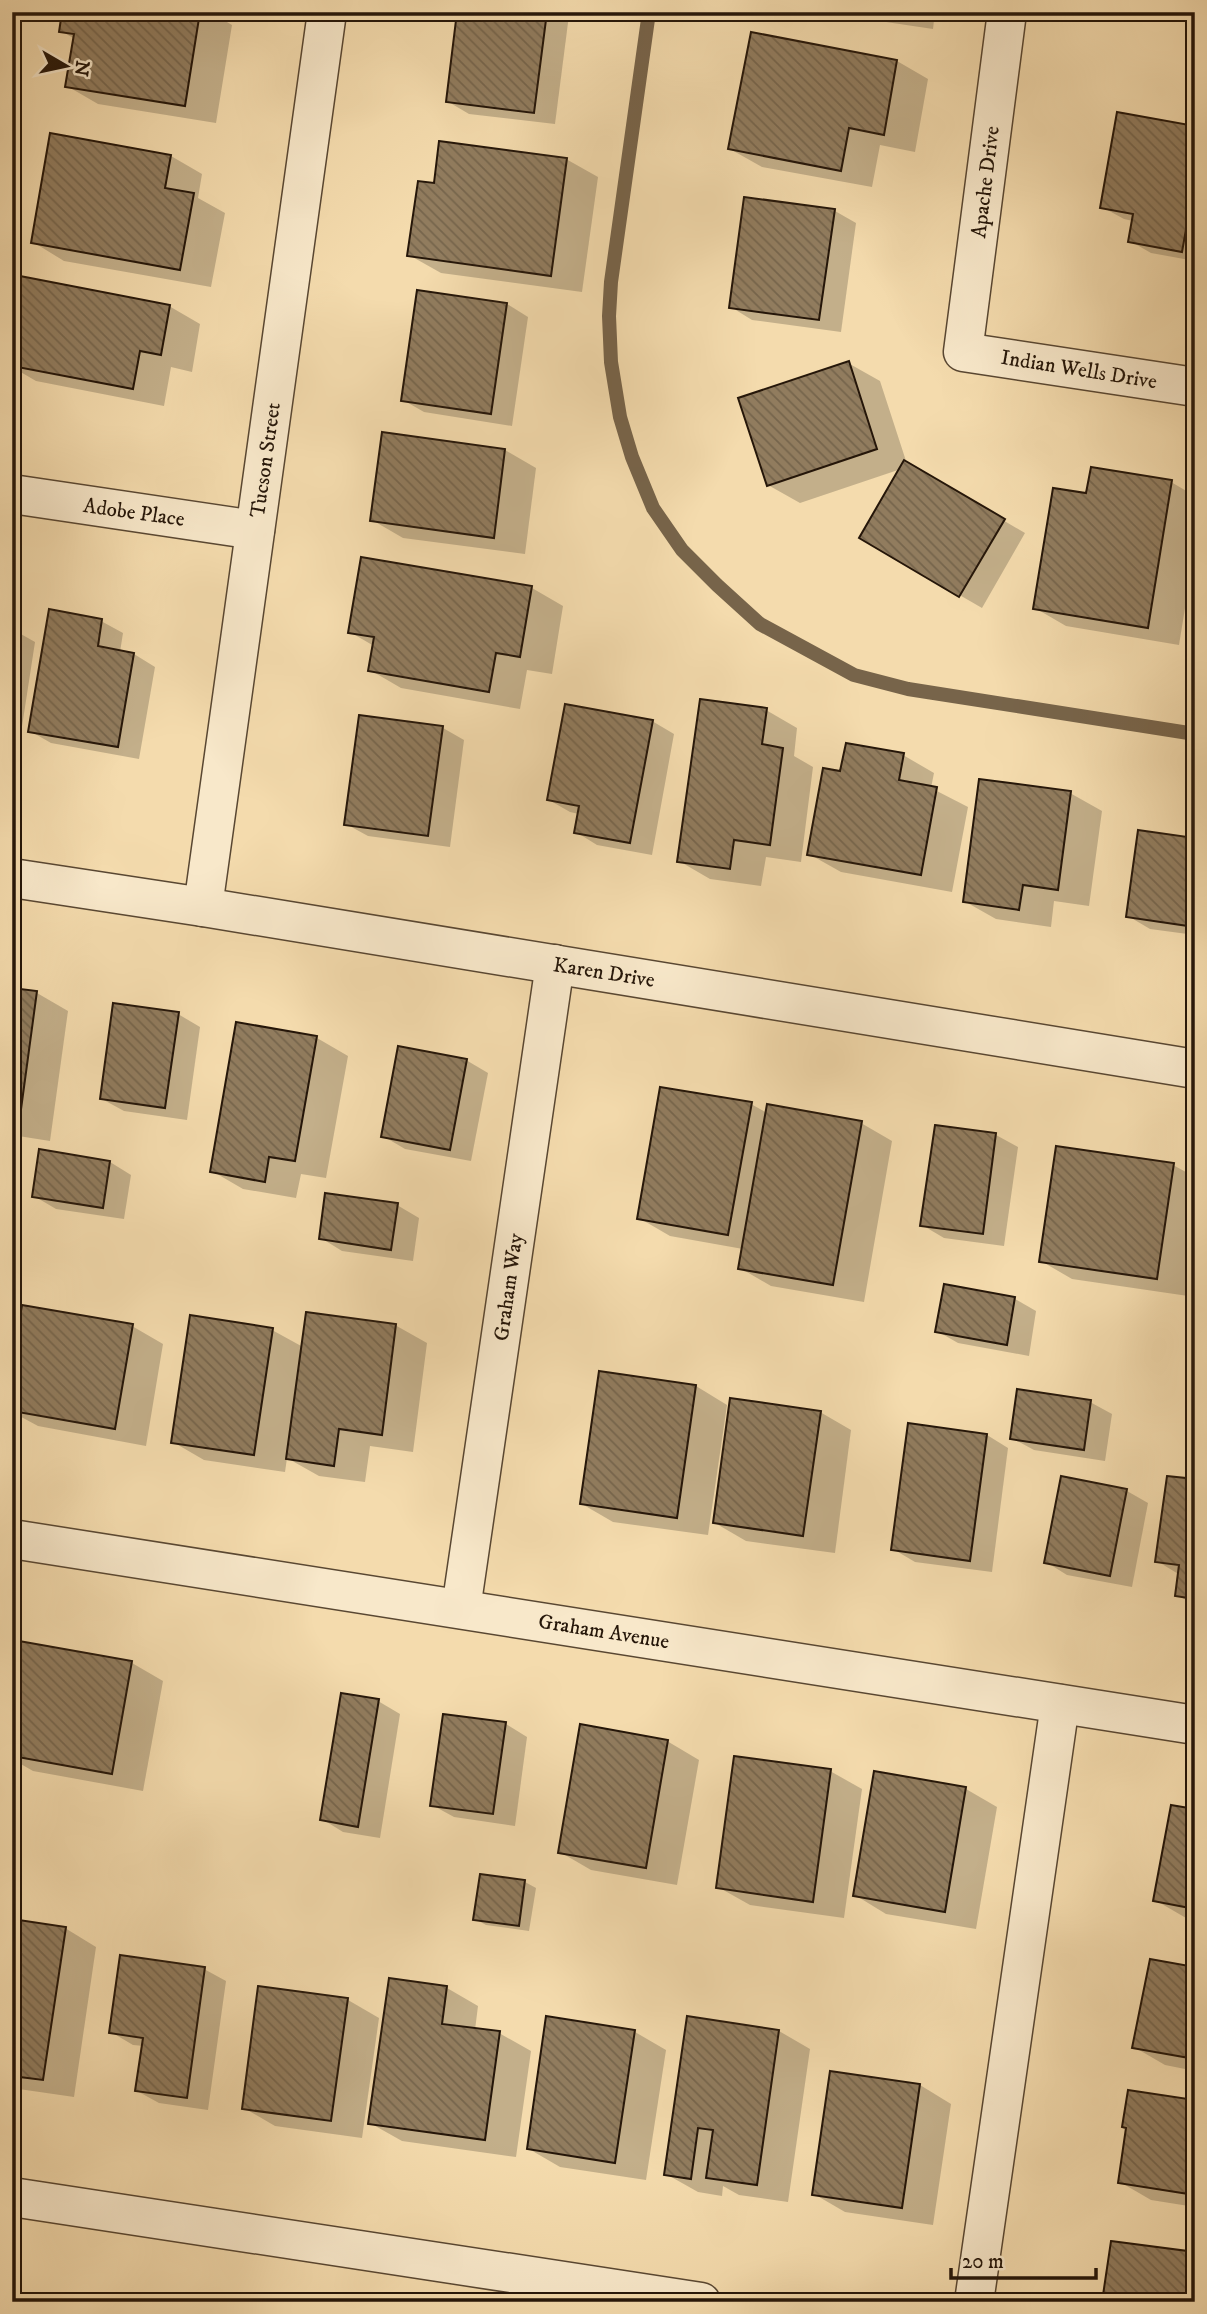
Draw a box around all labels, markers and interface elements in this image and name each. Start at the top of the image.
north arrow [32,32,102,102]
text: N [69,59,94,78]
street label: Apache Drive [966,124,1006,240]
street label: Indian Wells Drive [999,345,1159,395]
street label: Tucson Street [245,401,287,519]
street label: Adobe Place [81,493,187,533]
street label: Karen Drive [551,952,657,994]
street label: Graham Way [489,1231,530,1343]
street label: Graham Avenue [537,1609,671,1655]
scale bar [951,2237,1097,2281]
text: 20 m [962,2249,1004,2275]

